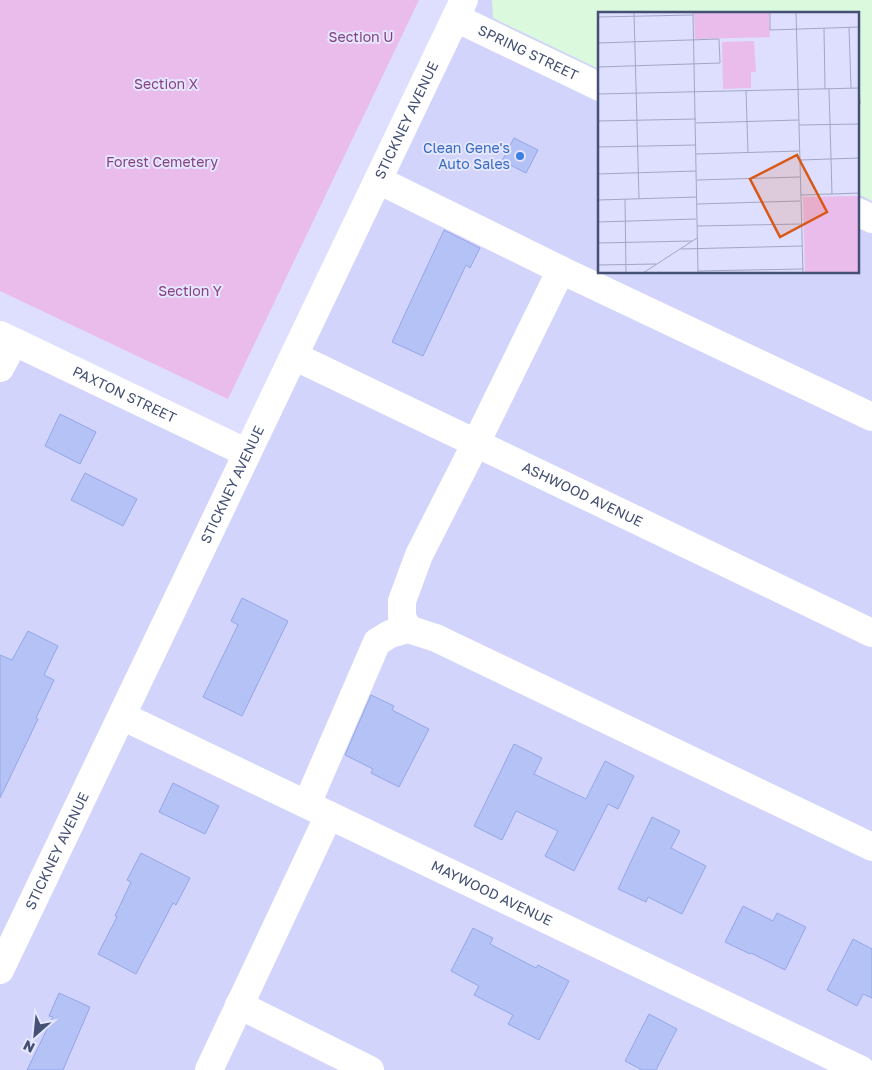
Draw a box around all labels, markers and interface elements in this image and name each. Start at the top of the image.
inset map [598,12,860,274]
street label: SPRING STREET [476,21,581,83]
park label: Section U [329,28,393,45]
street label: STICKNEY AVENUE [371,58,441,182]
park label: Section X [134,75,198,92]
place label: Clean Gene's Auto Sales [423,139,510,172]
marker: Clean Gene's Auto Sales [514,150,526,162]
park label: Forest Cemetery [106,153,218,170]
park label: Section Y [158,282,222,299]
street label: PAXTON STREET [70,362,180,426]
street label: STICKNEY AVENUE [196,423,267,546]
street label: ASHWOOD AVENUE [520,458,646,530]
street label: STICKNEY AVENUE [21,789,92,912]
street label: MAYWOOD AVENUE [429,856,555,929]
north arrow [10,1010,60,1060]
text: N [20,1037,37,1057]

